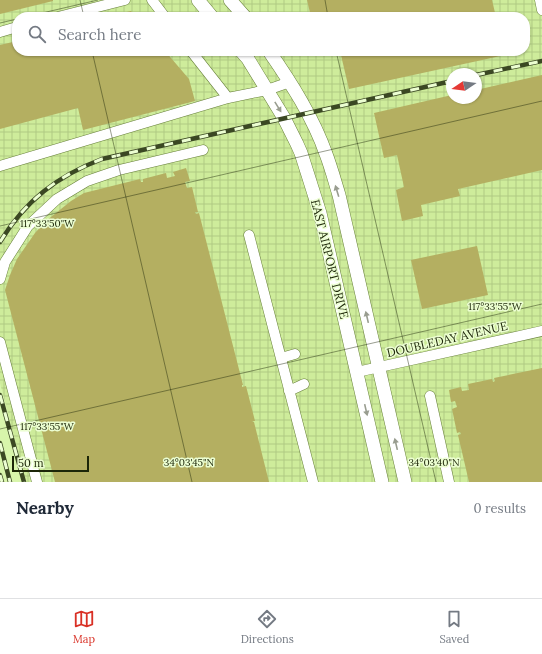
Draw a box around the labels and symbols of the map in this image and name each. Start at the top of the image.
north arrow [446,68,482,104]
one-way arrow [274,101,281,113]
one-way arrow [334,184,340,196]
street label: EAST AIRPORT DRIVE [308,198,352,320]
text: 117°33'50"W [20,217,75,230]
text: 117°33'55"W [468,300,523,313]
one-way arrow [363,311,369,323]
street label: DOUBLEDAY AVENUE [385,318,509,360]
one-way arrow [363,404,369,416]
text: 117°33'55"W [20,420,75,433]
one-way arrow [392,438,398,450]
scale bar [12,454,89,473]
text: 34°03'45"N [164,456,215,469]
text: 34°03'40"N [408,456,460,469]

